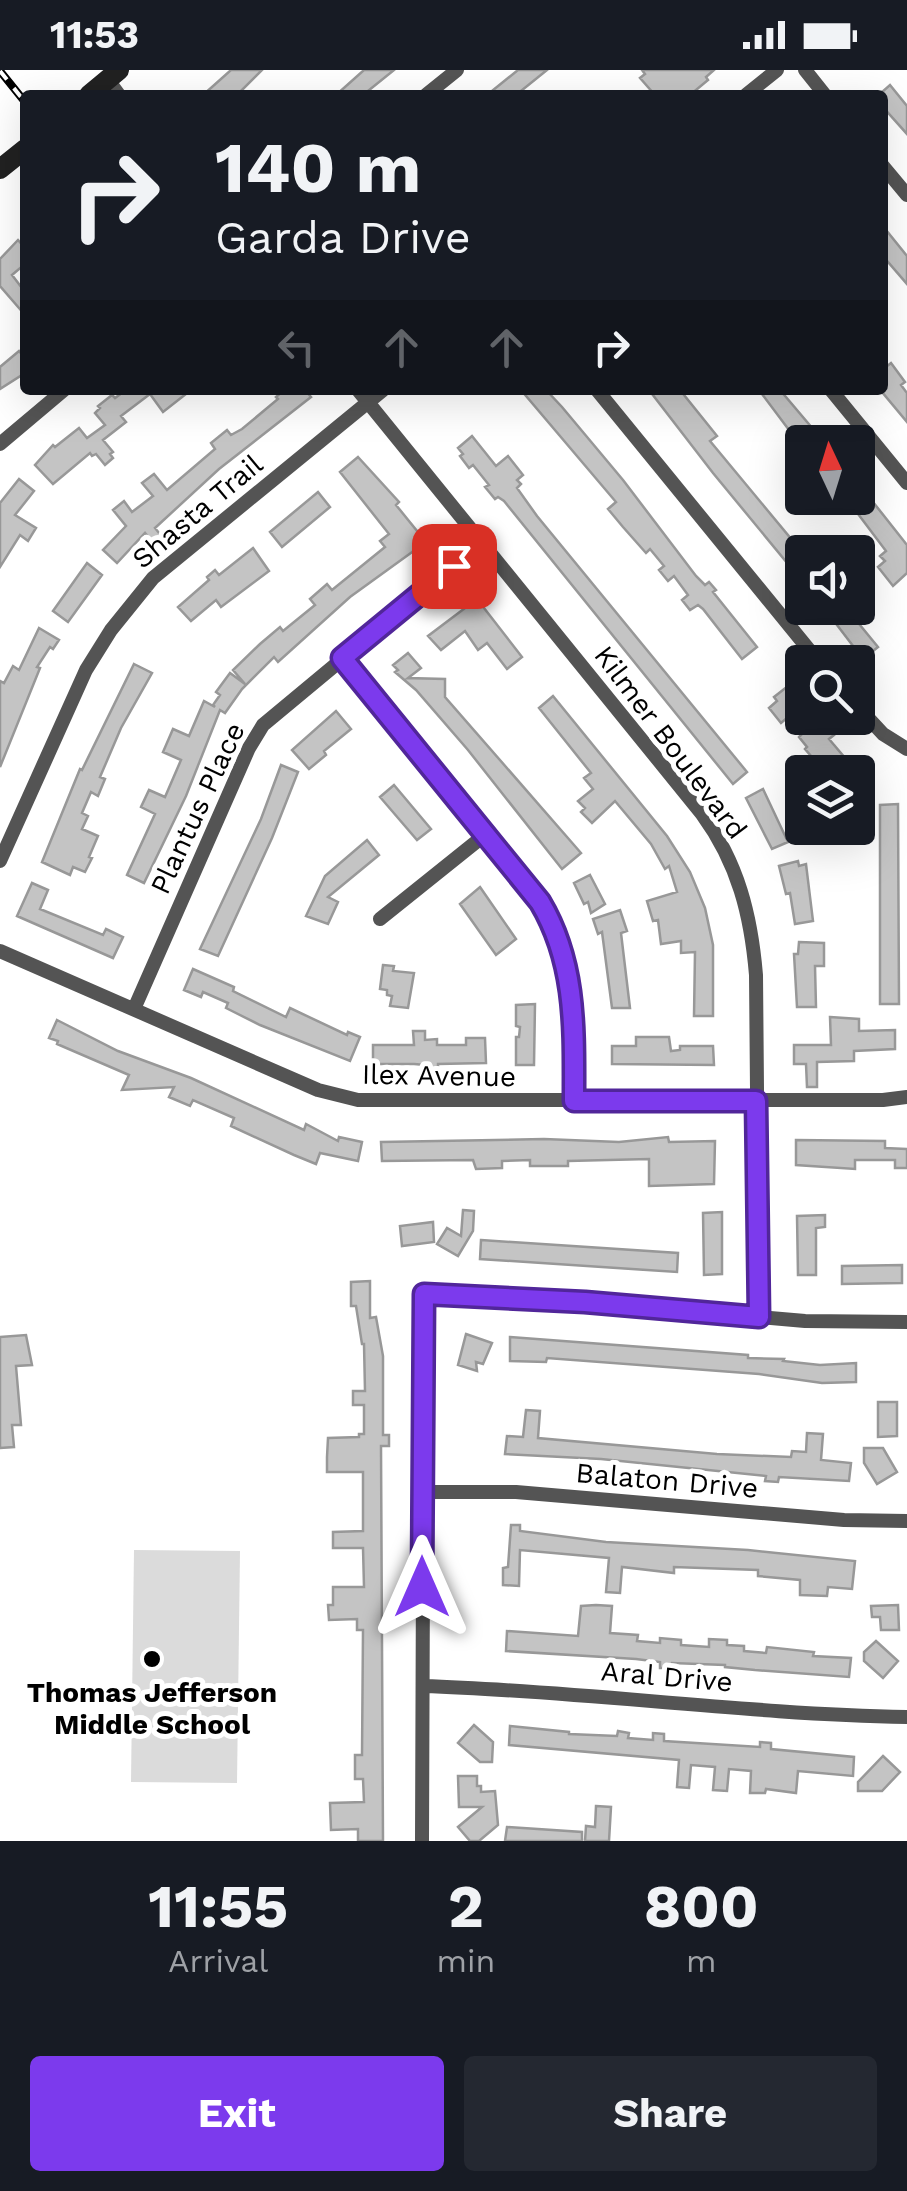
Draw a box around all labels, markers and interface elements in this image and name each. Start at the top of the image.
text: 11:53 [50,13,139,57]
text: 140 m [215,127,421,209]
icon: right [50,130,180,260]
text: Garda Drive [215,211,471,264]
icon: left [269,320,324,375]
icon: ahead [374,320,429,375]
icon: ahead [479,320,534,375]
icon: right [584,320,639,375]
north arrow [785,425,875,515]
map controls [785,425,875,845]
street label: Shasta Trail [126,447,269,575]
pin [412,524,497,609]
button: sound [785,535,875,625]
icon: arrive [427,539,482,594]
street label: Kilmer Boulevard [587,639,754,845]
button: search [785,645,875,735]
street label: Plantus Place [143,717,252,899]
button: layers [785,755,875,845]
street label: Ilex Avenue [362,1058,516,1093]
street label: Balaton Drive [574,1456,760,1505]
position arrow [370,1535,474,1639]
marker: Thomas Jefferson Middle School [141,1648,163,1670]
street label: Aral Drive [600,1654,734,1699]
place label: Thomas Jefferson Middle School [27,1676,277,1741]
text: 11:55 [148,1871,288,1942]
text: 2 [448,1871,484,1942]
text: 800 [644,1871,759,1942]
text: Arrival [168,1942,268,1980]
text: min [437,1942,495,1980]
text: m [686,1942,716,1980]
button: Exit [30,2056,444,2171]
button: Share [464,2056,877,2171]

